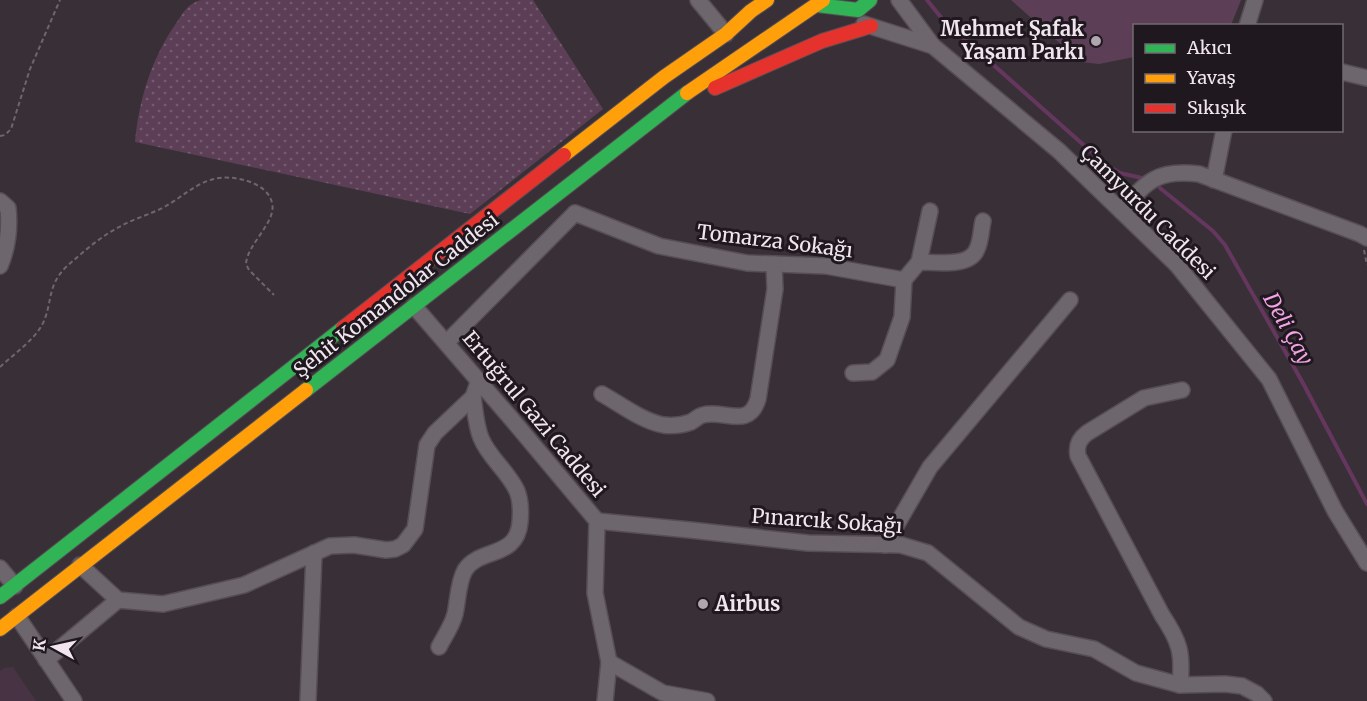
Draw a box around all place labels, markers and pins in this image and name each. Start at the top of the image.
place label: Mehmet Şafak Yaşam Parkı [941,16,1084,64]
marker: Mehmet Şafak Yaşam Parkı [1089,34,1103,48]
place label: Airbus [714,591,780,616]
marker: Airbus [696,597,710,611]

